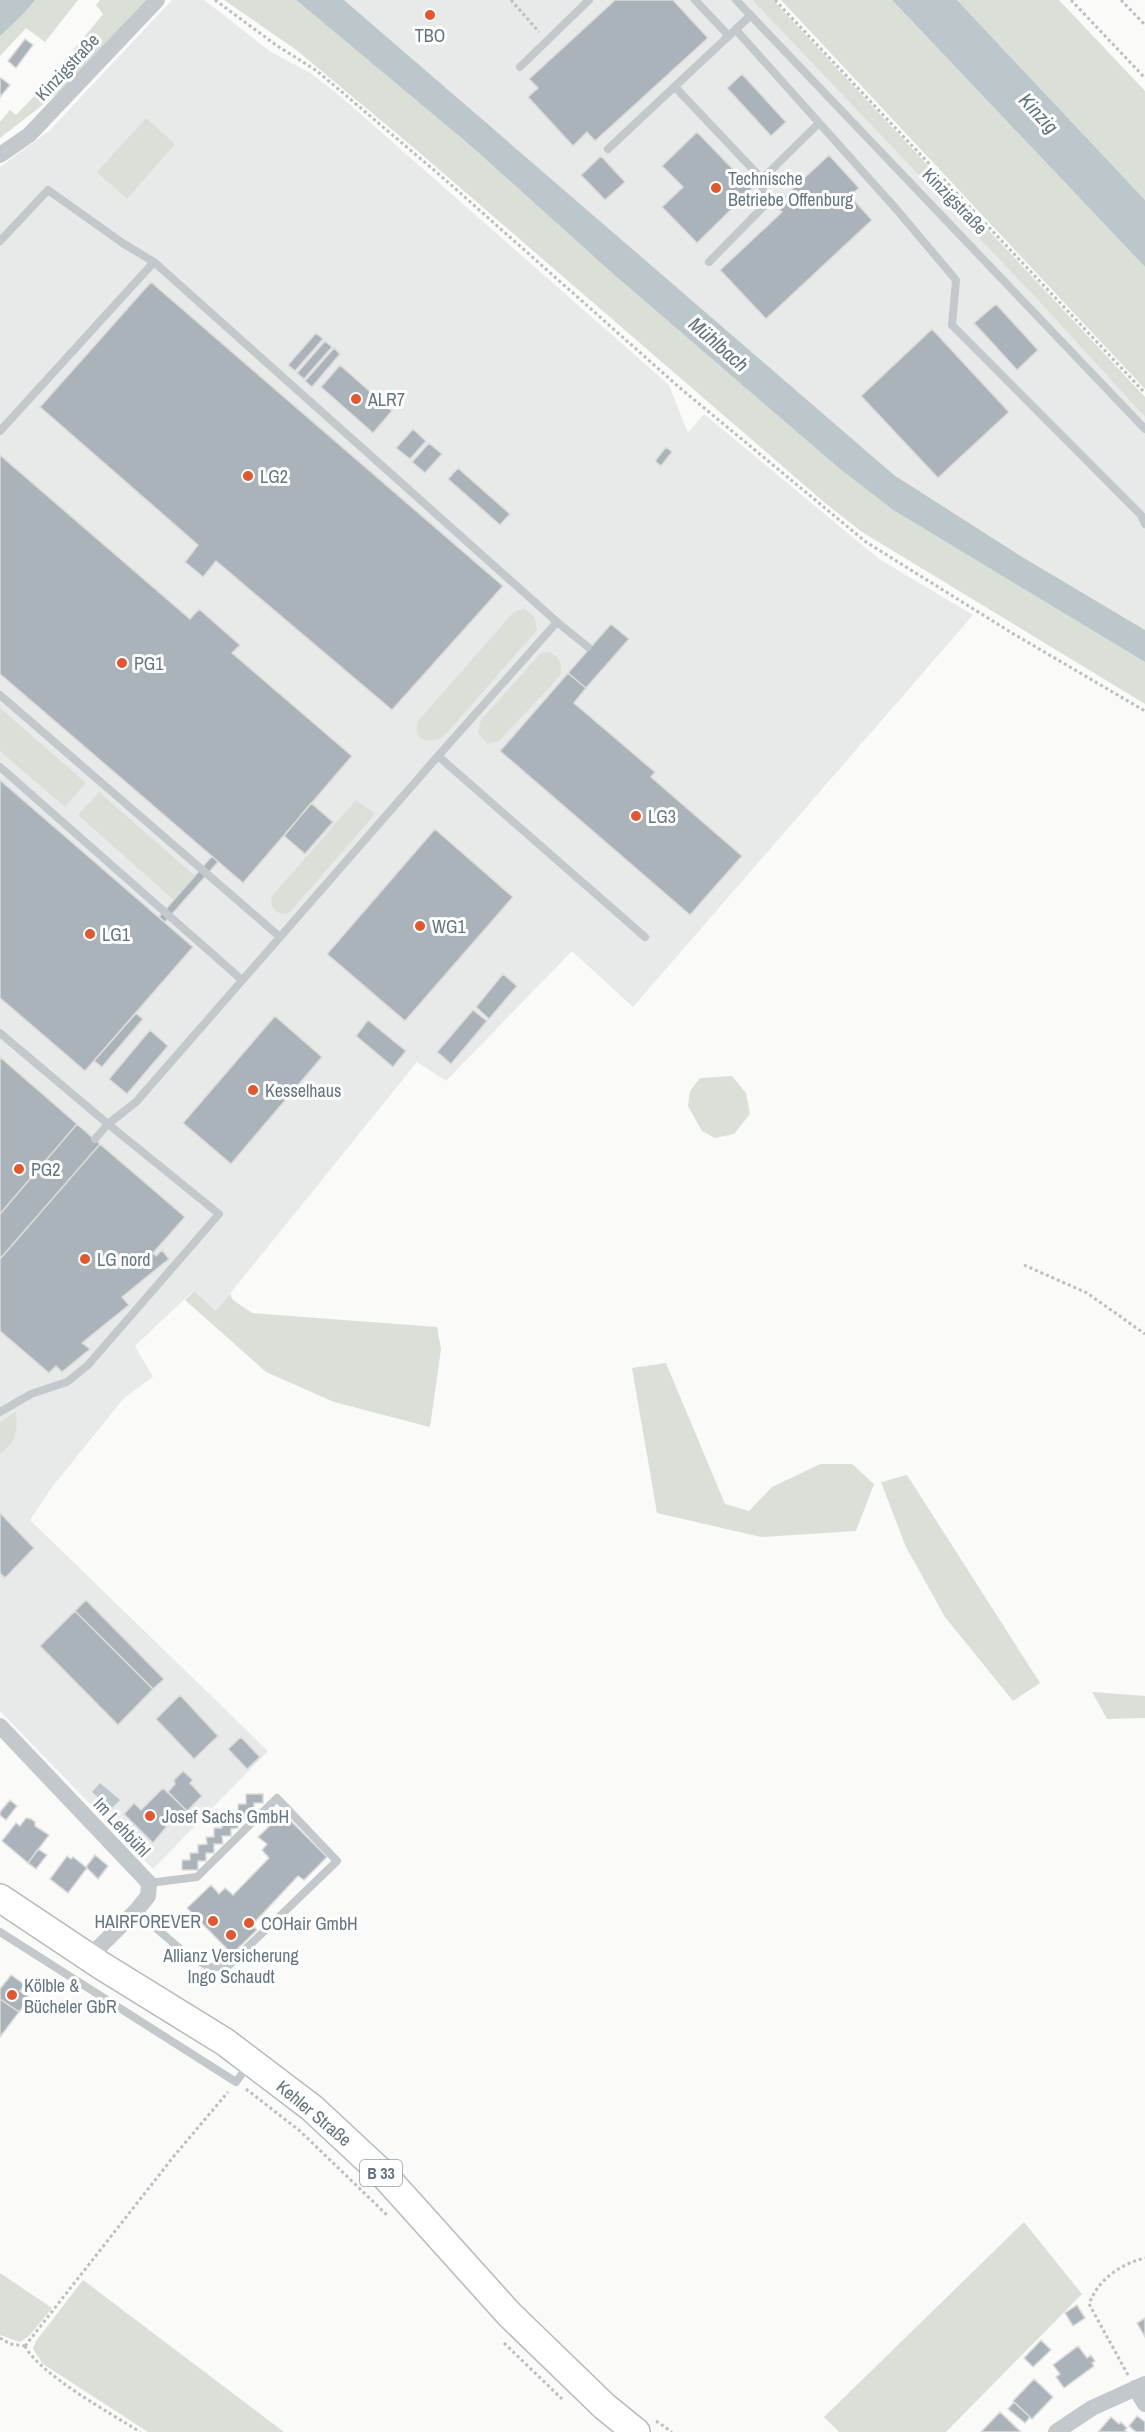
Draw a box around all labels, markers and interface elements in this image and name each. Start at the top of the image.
marker: TBO [423,8,437,22]
place label: TBO [415,23,445,48]
street label: Kinzigstraße [29,28,105,106]
water label: Kinzig [1013,87,1065,139]
street label: Kinzigstraße [917,162,993,240]
place label: Technische Betriebe Offenburg [728,166,854,212]
marker: Technische Betriebe Offenburg [709,181,723,195]
water label: Mühlbach [683,310,755,378]
place label: ALR7 [367,387,405,412]
marker: ALR7 [349,392,363,406]
place label: LG2 [260,464,288,489]
marker: LG2 [241,469,255,483]
place label: PG1 [134,651,164,676]
marker: PG1 [115,656,129,670]
place label: LG3 [648,804,676,829]
marker: LG3 [629,809,643,823]
place label: WG1 [432,914,466,939]
marker: WG1 [413,919,427,933]
place label: LG1 [102,922,131,947]
marker: LG1 [83,927,97,941]
place label: Kesselhaus [265,1078,341,1103]
marker: Kesselhaus [246,1083,260,1097]
place label: PG2 [31,1157,61,1182]
marker: PG2 [12,1162,26,1176]
place label: LG nord [97,1247,150,1272]
marker: LG nord [78,1252,92,1266]
street label: Im Lehbühl [88,1792,156,1862]
place label: Josef Sachs GmbH [162,1804,289,1829]
marker: Josef Sachs GmbH [143,1809,157,1823]
place label: HAIRFOREVER [94,1909,201,1934]
place label: COHair GmbH [261,1911,358,1936]
marker: HAIRFOREVER [206,1914,220,1928]
marker: COHair GmbH [242,1916,256,1930]
marker: Allianz Versicherung Ingo Schaudt [224,1928,238,1942]
place label: Allianz Versicherung Ingo Schaudt [162,1943,299,1989]
place label: Kölble & Bücheler GbR [24,1973,117,2019]
marker: Kölble & Bücheler GbR [5,1988,19,2002]
street label: Kehler Straße [271,2074,357,2152]
road number: B 33 [360,2160,402,2186]

